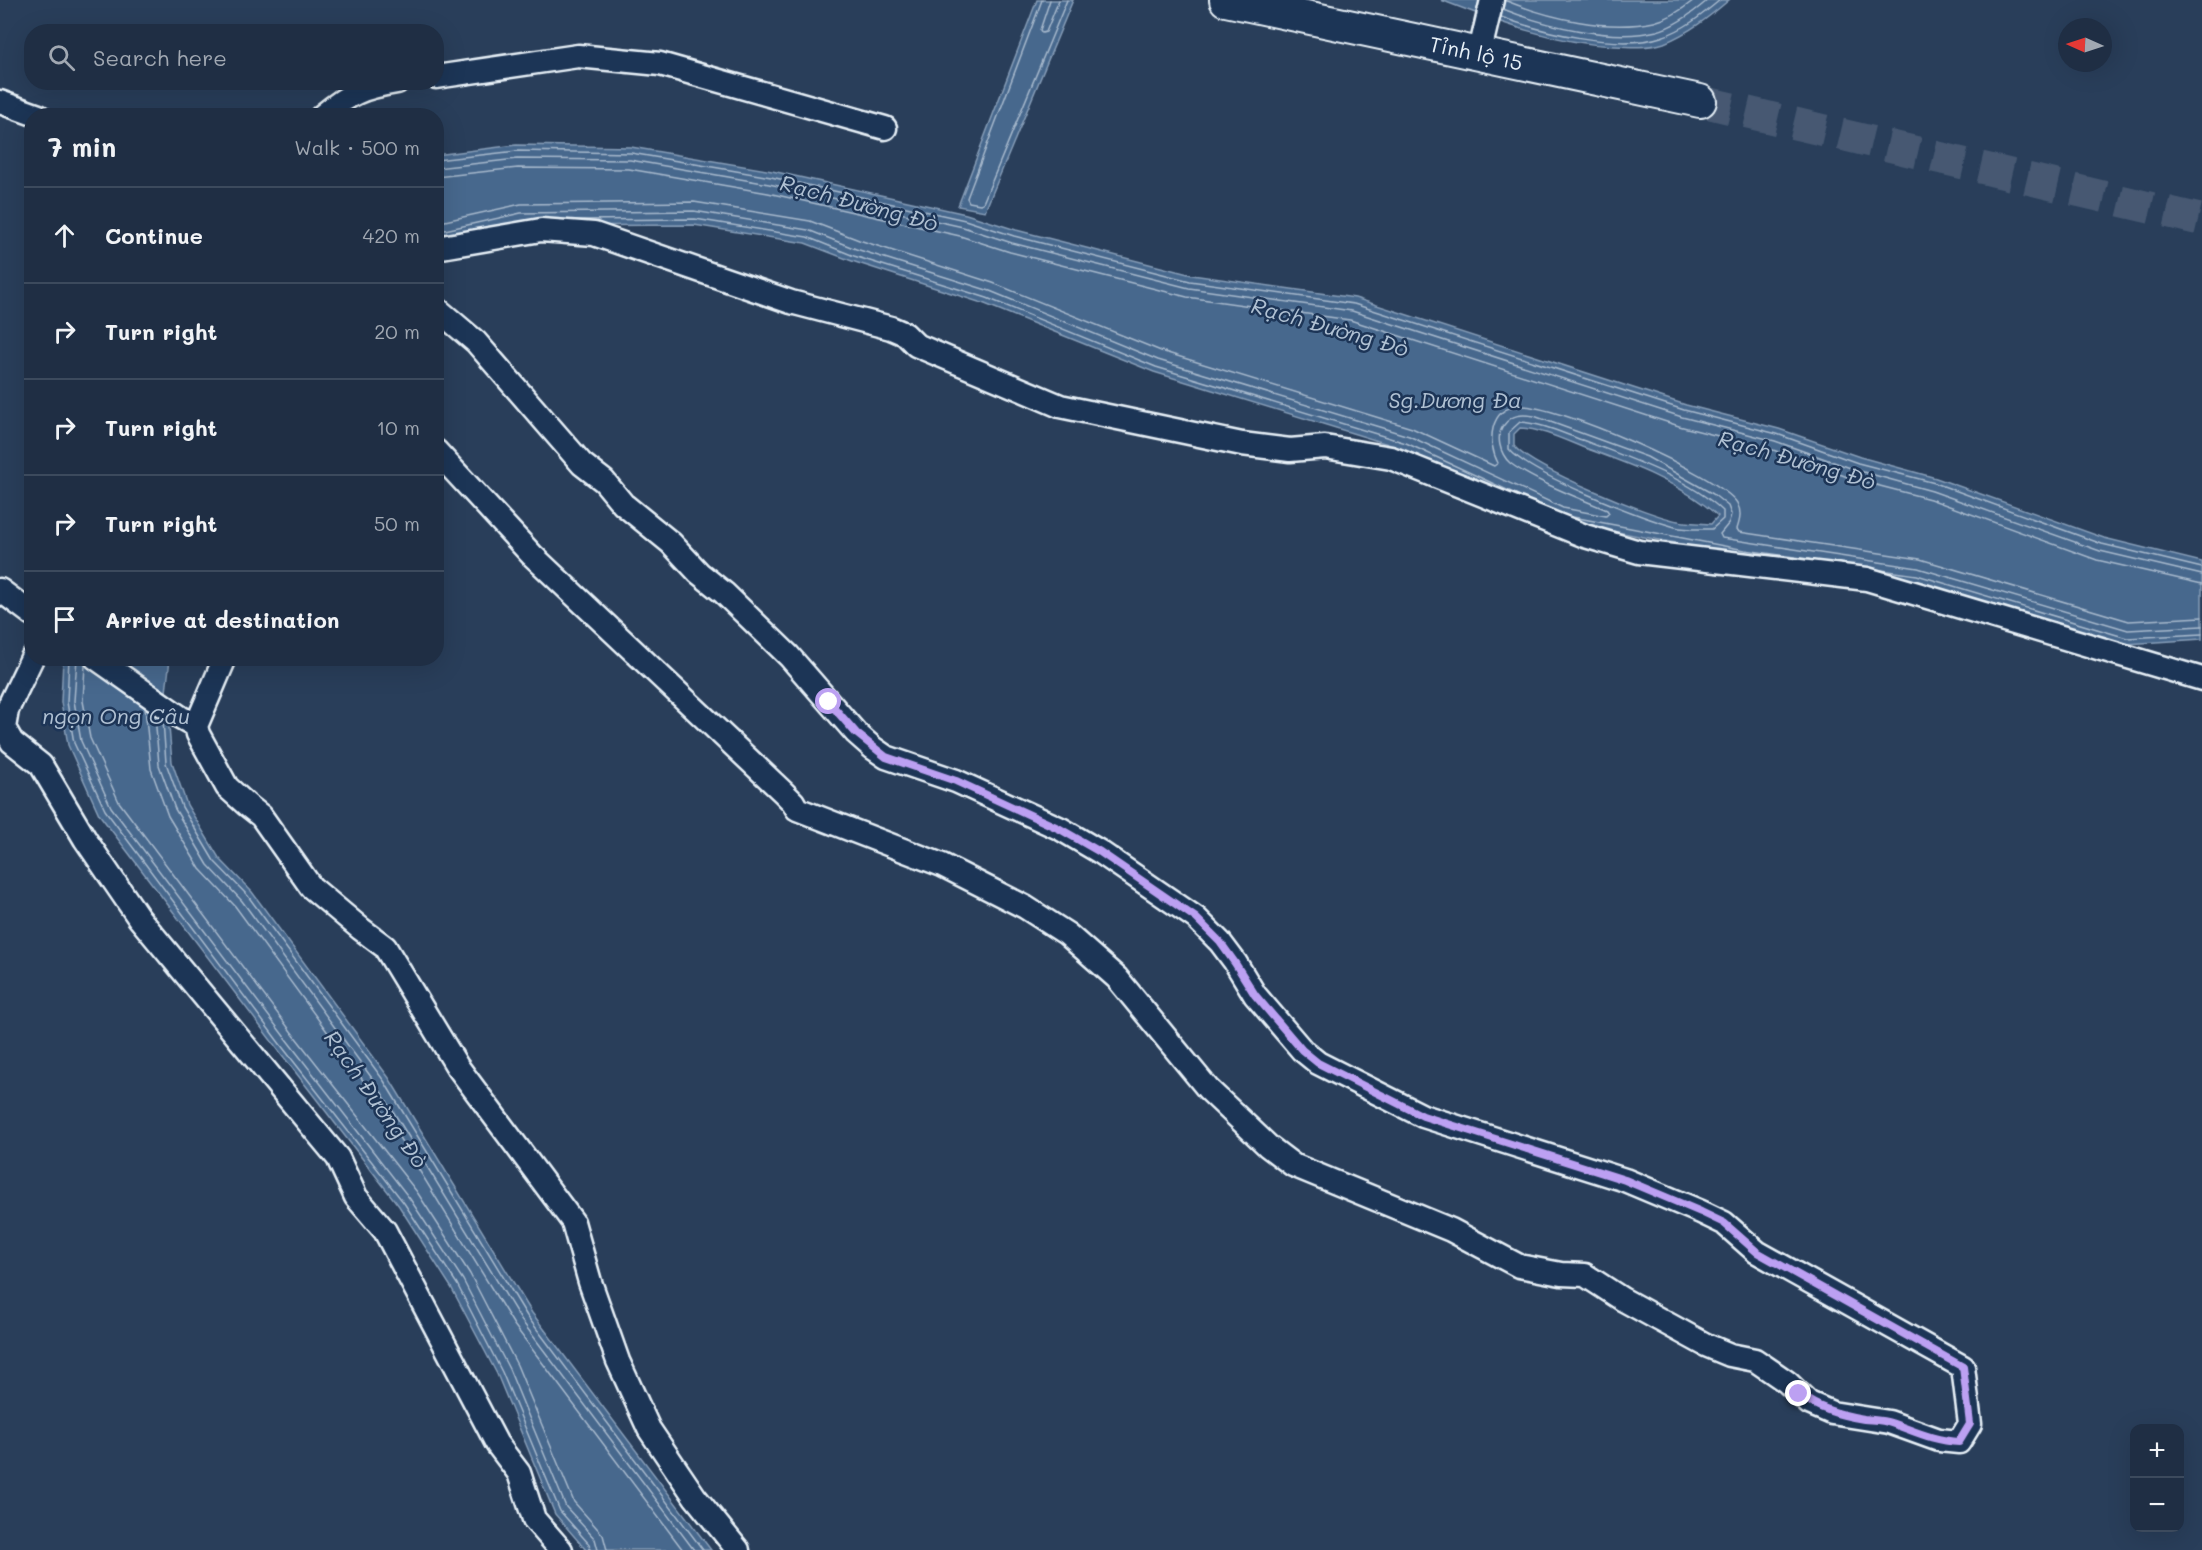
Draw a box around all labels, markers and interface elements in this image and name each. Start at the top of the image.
north arrow [2058,18,2112,72]
search box [24,24,444,90]
street label: Tỉnh lộ 15 [1427,29,1525,76]
icon: search [45,41,78,74]
text: Search here [93,43,227,72]
text: 7 min [48,130,116,164]
text: Walk · 500 m [294,134,420,160]
water label: Rạch Đường Đò [777,168,941,238]
icon: ahead [48,219,81,252]
text: Continue [105,221,203,250]
text: 420 m [362,222,420,248]
water label: Rạch Đường Đò [1248,290,1412,363]
icon: right [48,315,81,348]
text: Turn right [105,317,217,346]
text: 20 m [374,318,420,344]
water label: Sg.Dương Đa [1388,385,1522,414]
icon: right [48,411,81,444]
text: Turn right [105,413,217,442]
text: 10 m [376,414,420,440]
water label: Rạch Đường Đò [1715,423,1879,496]
icon: right [48,507,81,540]
text: Turn right [105,509,217,538]
text: 50 m [374,510,420,536]
icon: arrive [48,603,81,636]
text: Arrive at destination [105,605,340,634]
route start [815,688,841,714]
water label: ngọn Ong Câu [42,701,190,730]
water label: Rạch Đường Đò [318,1024,435,1173]
route end [1785,1380,1811,1406]
map controls [2130,1424,2184,1532]
button: + [2130,1424,2184,1478]
button: − [2130,1478,2184,1532]

